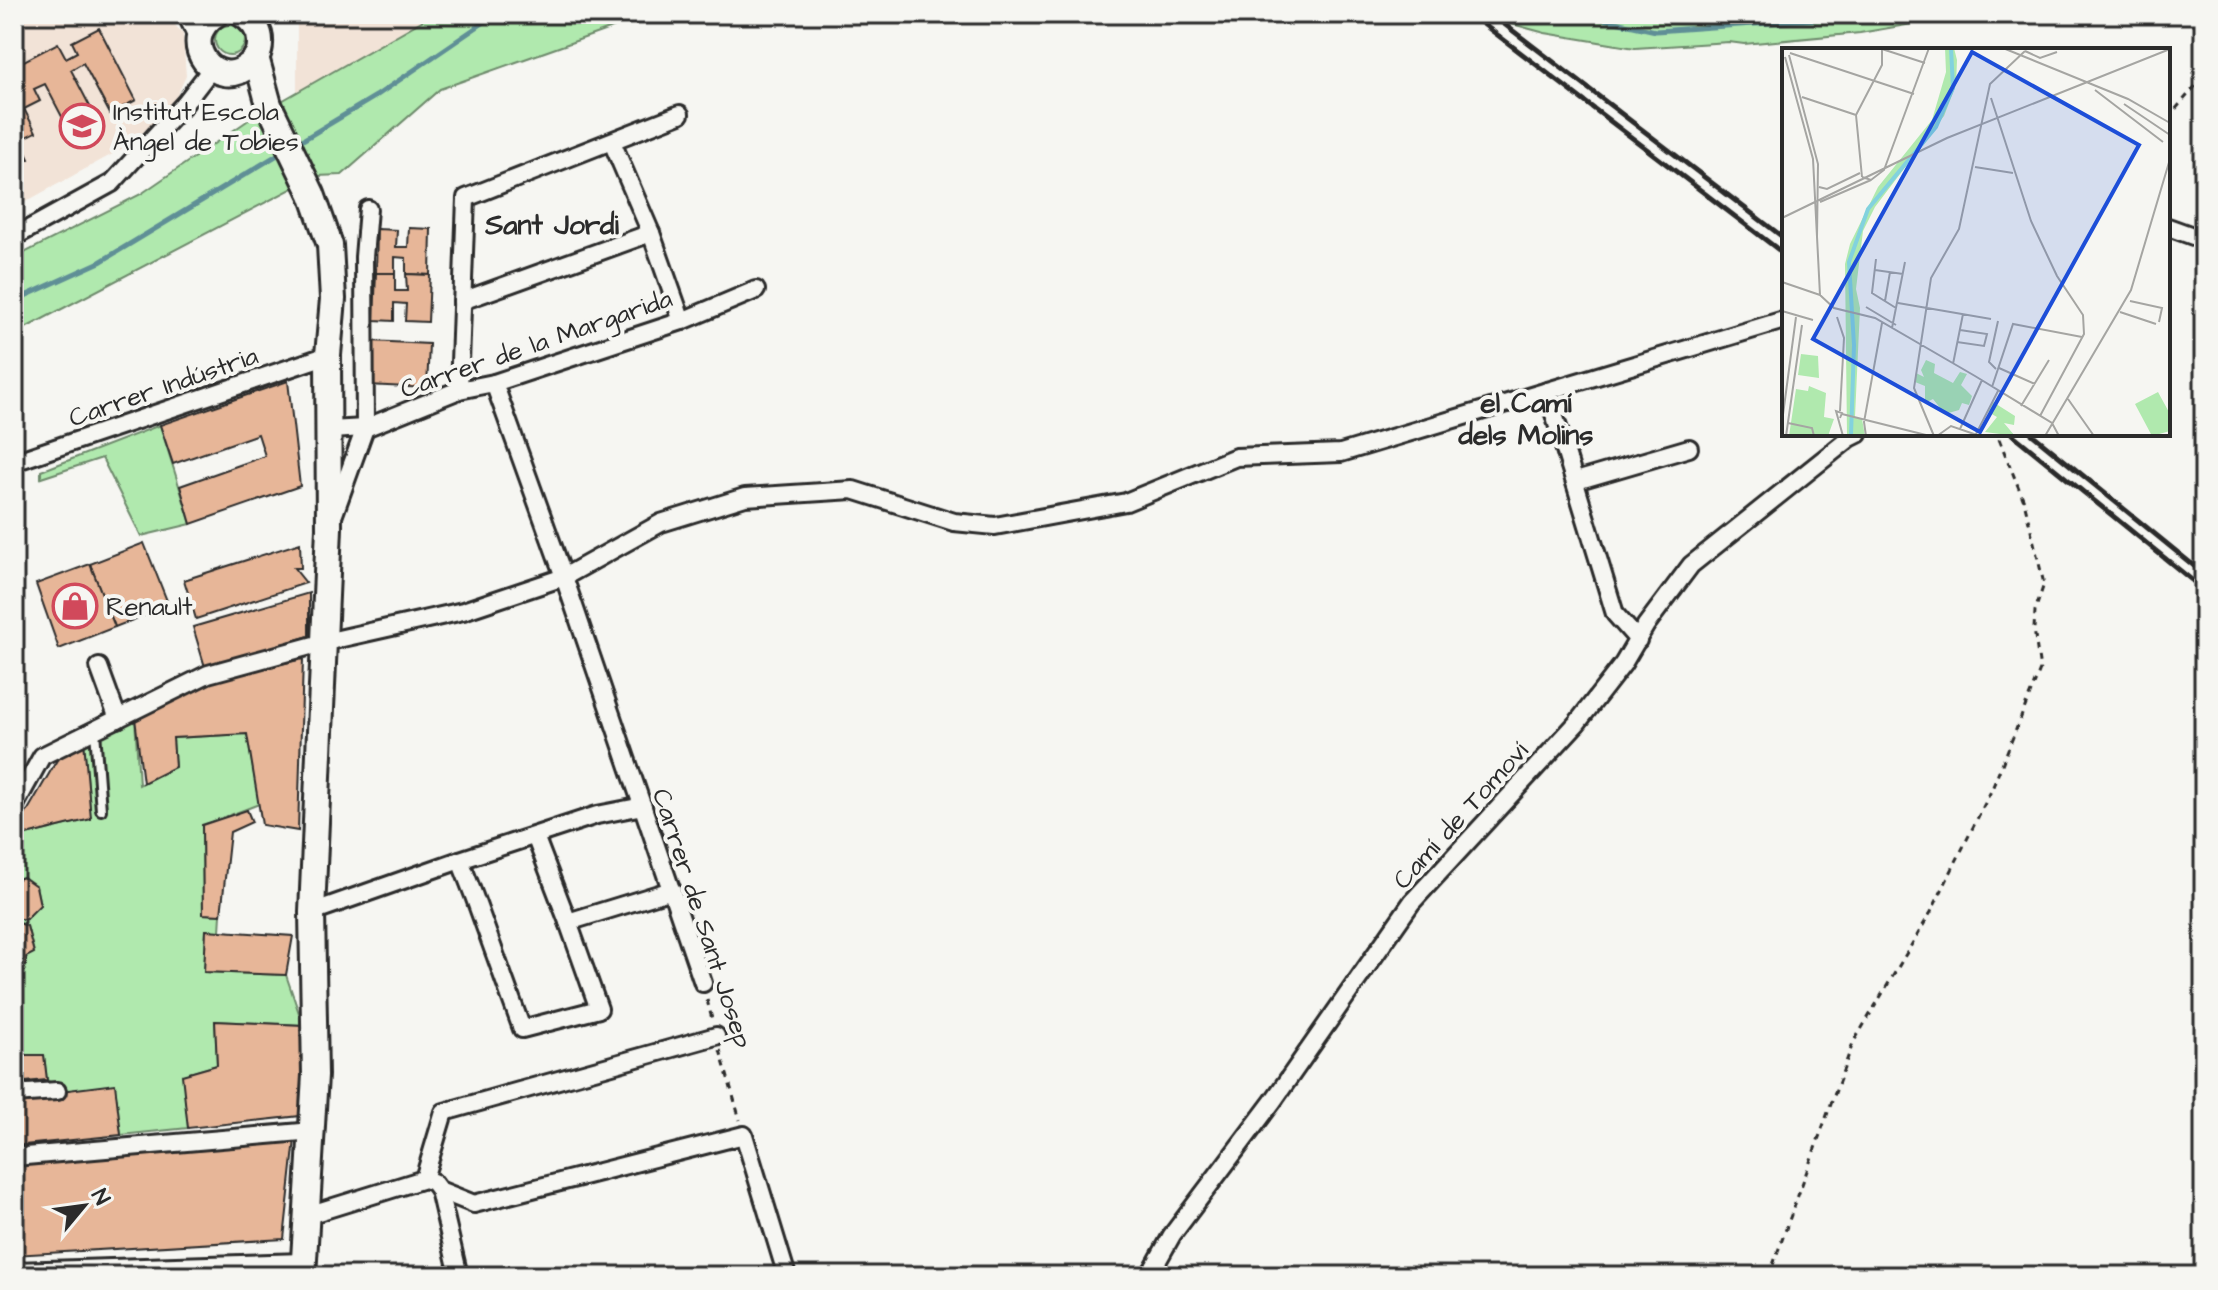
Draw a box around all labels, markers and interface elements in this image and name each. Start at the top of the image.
inset map [1782,48,2170,436]
place label: Institut Escola Àngel de Tobies [113,94,299,162]
school or university icon: Institut Escola Àngel de Tobies [58,102,106,150]
district label: Sant Jordi [484,206,619,245]
street label: Carrer de la Margarida [396,280,678,409]
street label: Carrer Indústria [64,338,263,436]
district label: el Camí dels Molins [1458,384,1593,455]
shop icon: Renault [51,582,99,630]
place label: Renault [106,589,193,625]
street label: Camí de Tomoví [1385,734,1537,897]
street label: Carrer de Sant Josep [643,784,761,1053]
north arrow [44,1166,124,1246]
text: N [83,1183,117,1211]

